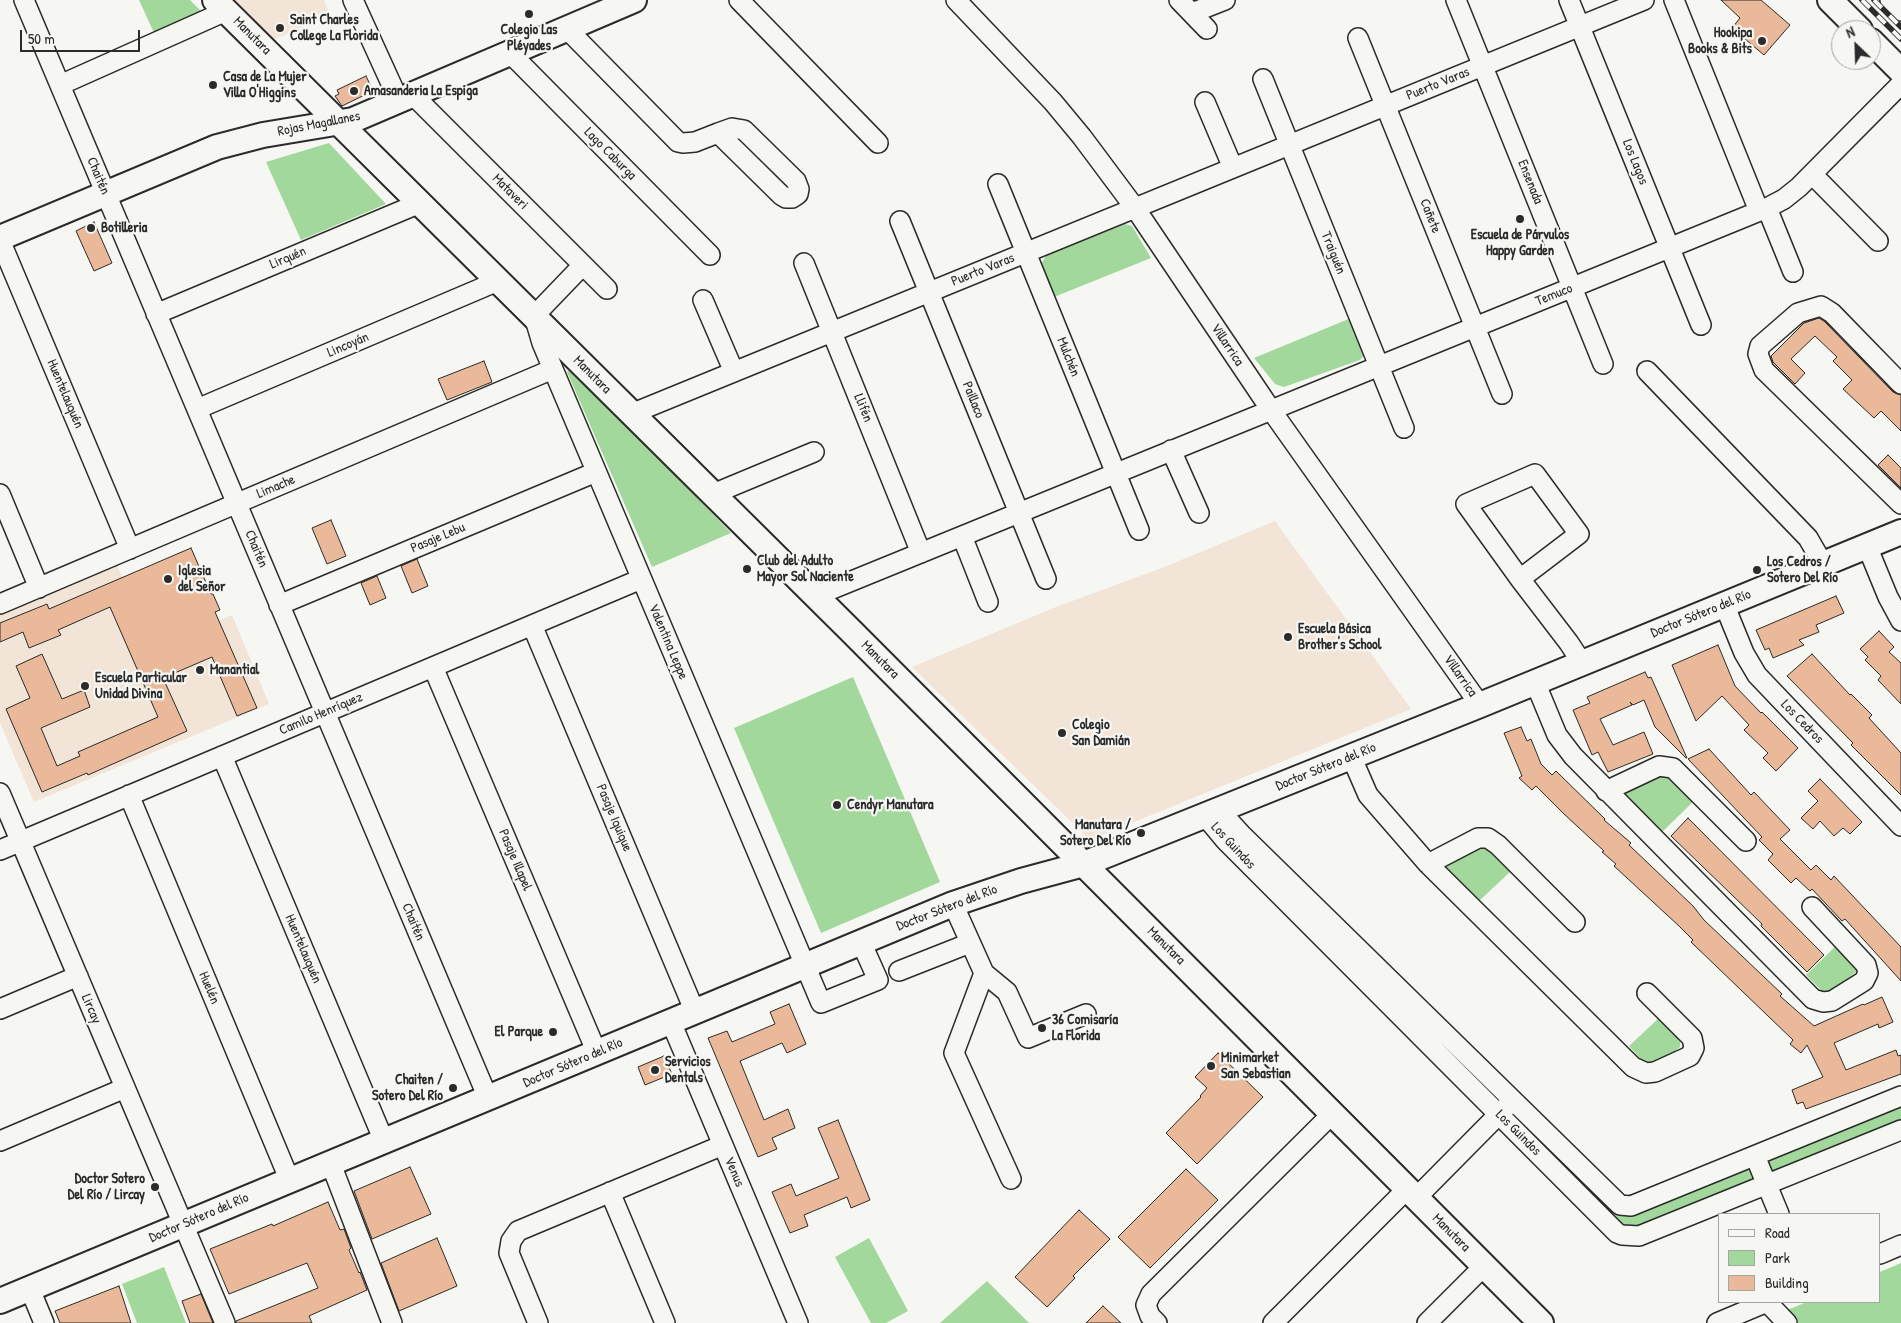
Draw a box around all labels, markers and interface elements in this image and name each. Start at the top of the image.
marker: Colegio Las Pléyades [523,8,535,20]
place label: Saint Charles College La Florida [290,12,378,44]
street label: Manutara [229,13,275,59]
scale bar [22,20,142,52]
north arrow [1831,20,1881,70]
marker: Saint Charles College La Florida [274,22,286,34]
place label: Colegio Las Pléyades [501,22,557,54]
text: N [1843,22,1857,42]
place label: Hookipa Books & Bits [1688,25,1752,58]
text: 50 m [28,28,55,49]
marker: Hookipa Books & Bits [1756,35,1768,47]
street label: Puerto Varas [1404,64,1472,104]
place label: Casa de La Mujer Villa O'Higgins [223,69,307,102]
marker: Casa de La Mujer Villa O'Higgins [207,79,219,91]
place label: Amasanderia La Espiga [364,83,478,99]
marker: Amasanderia La Espiga [348,85,360,97]
street label: Rojas Magallanes [276,108,362,140]
street label: Lago Caburga [580,124,640,184]
street label: Los Lagos [1618,137,1652,187]
street label: Chaitén [83,155,113,197]
street label: Ensenada [1514,157,1546,207]
street label: Mataveri [489,171,531,213]
street label: Cañete [1416,196,1444,236]
marker: Escuela de Párvulos Happy Garden [1514,213,1526,225]
place label: Botilleria [101,220,147,236]
marker: Botilleria [85,222,97,234]
place label: Escuela de Párvulos Happy Garden [1471,227,1569,260]
street label: Traiguén [1317,229,1349,277]
street label: Lirquén [267,243,309,273]
street label: Puerto Varas [949,250,1017,290]
street label: Temuco [1533,280,1575,310]
street label: Villarrica [1207,321,1247,369]
street label: Lincoyán [325,329,371,361]
street label: Mulchén [1053,335,1083,379]
street label: Manutara [569,352,615,398]
street label: Huentelauquén [43,357,87,431]
street label: Paillaco [958,379,988,421]
street label: Llifén [850,391,876,425]
street label: Limache [254,471,298,503]
street label: Pasaje Lebu [408,519,468,557]
street label: Chaitén [241,528,271,570]
place label: Club del Adulto Mayor Sol Naciente [757,553,854,586]
place label: Los Cedros / Sotero Del Río [1767,554,1838,586]
place label: Iglesia del Señor [178,563,225,596]
marker: Club del Adulto Mayor Sol Naciente [741,563,753,575]
marker: Los Cedros / Sotero Del Río [1751,564,1763,576]
marker: Iglesia del Señor [162,573,174,585]
street label: Doctor Sótero del Río [1648,586,1754,642]
street label: Valentina Leppe [645,602,691,682]
place label: Escuela Básica Brother's School [1298,621,1381,654]
marker: Escuela Básica Brother's School [1282,631,1294,643]
street label: Manutara [857,637,903,683]
street label: Villarrica [1440,652,1480,700]
place label: Manantial [210,662,259,678]
marker: Manantial [194,664,206,676]
place label: Escuela Particular Unidad Divina [95,670,187,702]
marker: Escuela Particular Unidad Divina [79,680,91,692]
street label: Camilo Henríquez [277,689,365,739]
street label: Los Cedros [1777,697,1827,747]
place label: Colegio San Damián [1072,717,1130,750]
marker: Colegio San Damián [1056,727,1068,739]
street label: Doctor Sótero del Río [1273,739,1379,795]
street label: Pasaje Iquique [592,782,636,854]
place label: Cendyr Manutara [847,797,933,813]
marker: Cendyr Manutara [831,799,843,811]
place label: Manutara / Sotero Del Río [1060,817,1131,850]
street label: Los Guindos [1207,819,1259,873]
street label: Pasaje Illapel [495,827,535,893]
marker: Manutara / Sotero Del Río [1135,827,1147,839]
street label: Doctor Sótero del Río [894,881,1000,935]
street label: Chaitén [398,901,428,943]
street label: Huentelauquén [281,912,325,986]
street label: Manutara [1143,923,1189,969]
street label: Huelén [195,969,223,1007]
street label: Lircay [77,992,105,1026]
place label: 36 Comisaría La Florida [1052,1012,1118,1044]
marker: 36 Comisaría La Florida [1036,1022,1048,1034]
place label: El Parque [495,1024,543,1040]
marker: El Parque [547,1026,559,1038]
street label: Doctor Sótero del Río [521,1034,625,1092]
place label: Minimarket San Sebastian [1221,1050,1291,1082]
place label: Servicios Dentals [665,1054,711,1086]
marker: Minimarket San Sebastian [1205,1060,1217,1072]
marker: Servicios Dentals [649,1064,661,1076]
place label: Chaiten / Sotero Del Río [372,1072,443,1104]
marker: Chaiten / Sotero Del Río [447,1082,459,1094]
street label: Los Guindos [1492,1107,1544,1159]
street label: Venus [720,1155,748,1189]
place label: Doctor Sotero Del Río / Lircay [68,1171,145,1204]
marker: Doctor Sotero Del Río / Lircay [149,1181,161,1193]
street label: Doctor Sótero del Río [147,1189,251,1247]
street label: Manutara [1428,1210,1474,1256]
legend [1718,1213,1881,1303]
text: Road [1765,1222,1790,1243]
text: Park [1765,1247,1790,1268]
text: Building [1765,1272,1809,1293]

